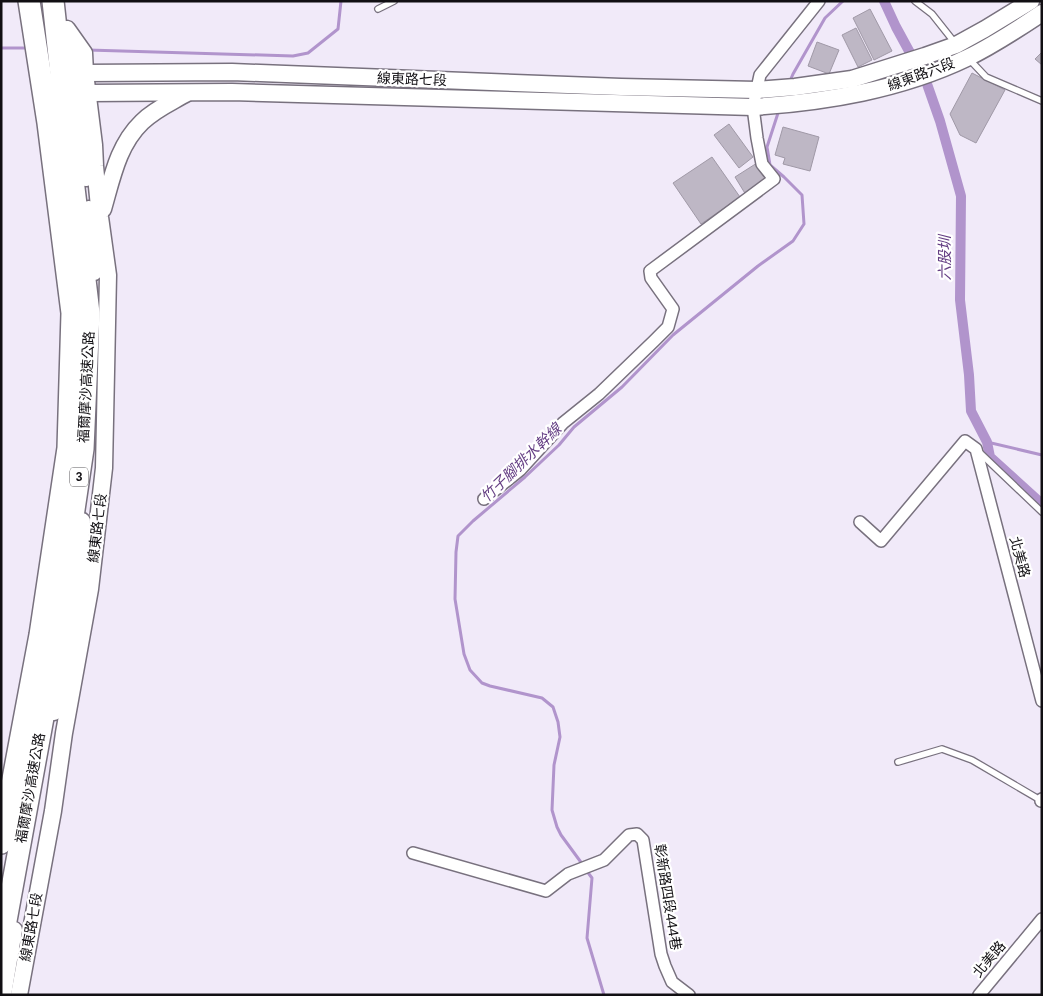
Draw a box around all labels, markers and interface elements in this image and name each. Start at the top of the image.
street label: 線東路六段 [885,55,957,93]
street label: 線東路七段 [377,70,447,88]
water label: 六股圳 [936,234,953,281]
street label: 福爾摩沙高速公路 [75,331,97,443]
water label: 竹子腳排水幹線 [477,419,566,505]
road number: 3 [70,468,88,487]
street label: 線東路七段 [85,492,109,564]
street label: 北美路 [1007,535,1033,579]
street label: 福爾摩沙高速公路 [12,731,48,845]
street label: 彰新路四段444巷 [652,843,684,951]
street label: 線東路七段 [17,891,45,963]
street label: 北美路 [969,938,1009,980]

